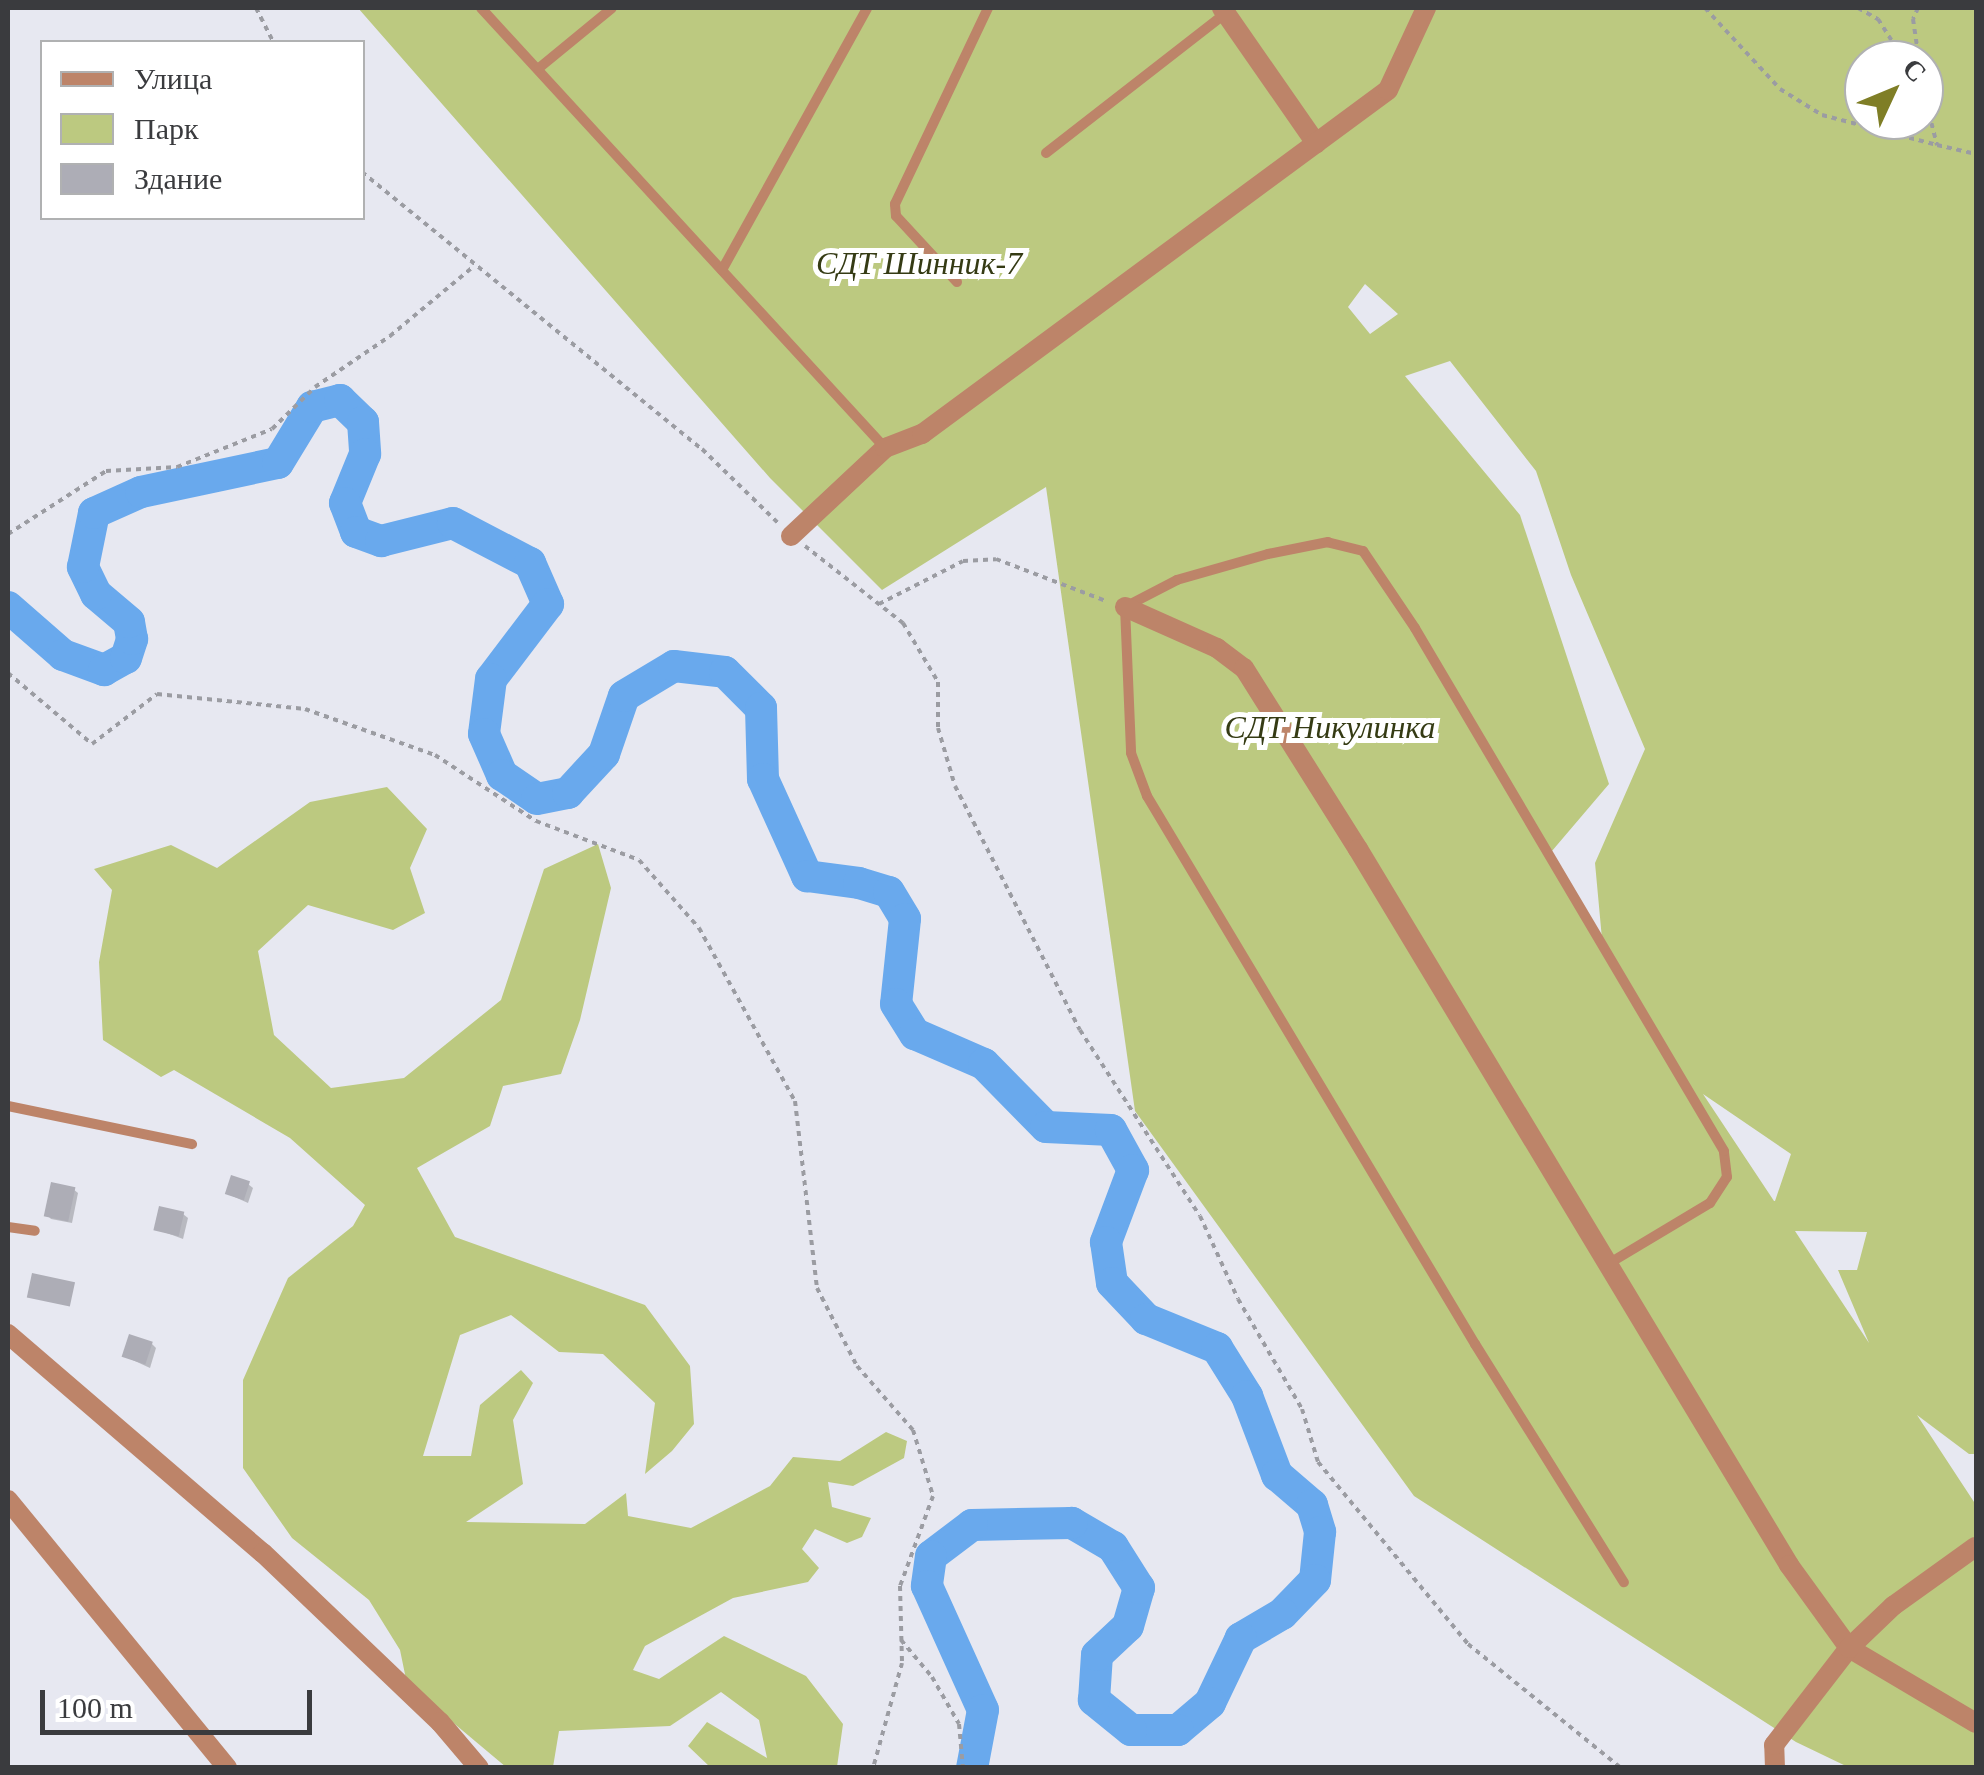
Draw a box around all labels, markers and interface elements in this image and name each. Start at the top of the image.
legend [40,40,365,220]
north arrow [1844,40,1944,140]
text: С [1896,52,1933,88]
text: Улица [134,62,212,95]
text: Парк [134,112,199,145]
text: Здание [134,162,222,195]
park label: СДТ Шинник-7 [816,244,1022,282]
park label: СДТ Никулинка [1225,708,1435,746]
scale bar [45,1670,318,1732]
text: 100 m [57,1691,133,1724]

